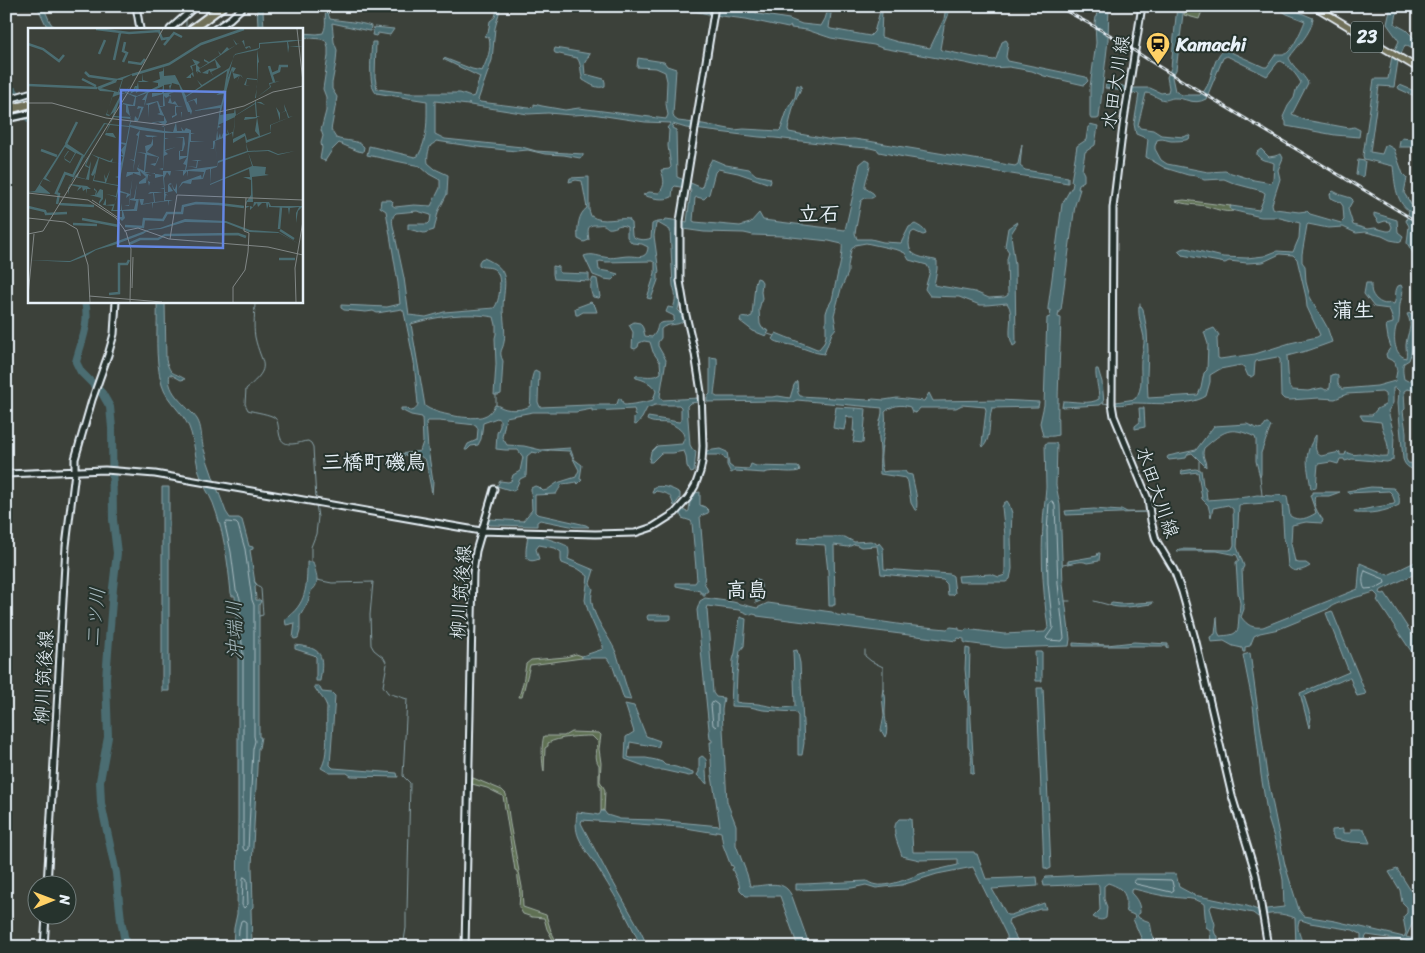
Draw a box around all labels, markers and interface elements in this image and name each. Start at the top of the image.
road number: 23 [1351,22,1383,52]
inset map [28,28,302,302]
place label: Kamachi [1175,28,1247,61]
station icon: Kamachi [1145,31,1171,65]
street label: 水田大川線 [1092,33,1139,132]
district label: 立石 [798,195,840,233]
district label: 蒲生 [1332,291,1374,329]
street label: 水田大川線 [1126,442,1189,542]
district label: 三橋町磯鳥 [322,443,427,481]
street label: 柳川筑後線 [441,543,480,641]
district label: 高島 [726,571,768,609]
water label: 二ツ川 [75,586,116,648]
water label: 沖端川 [216,600,253,660]
street label: 柳川筑後線 [25,629,62,725]
north arrow [28,876,78,926]
text: N [52,894,77,905]

